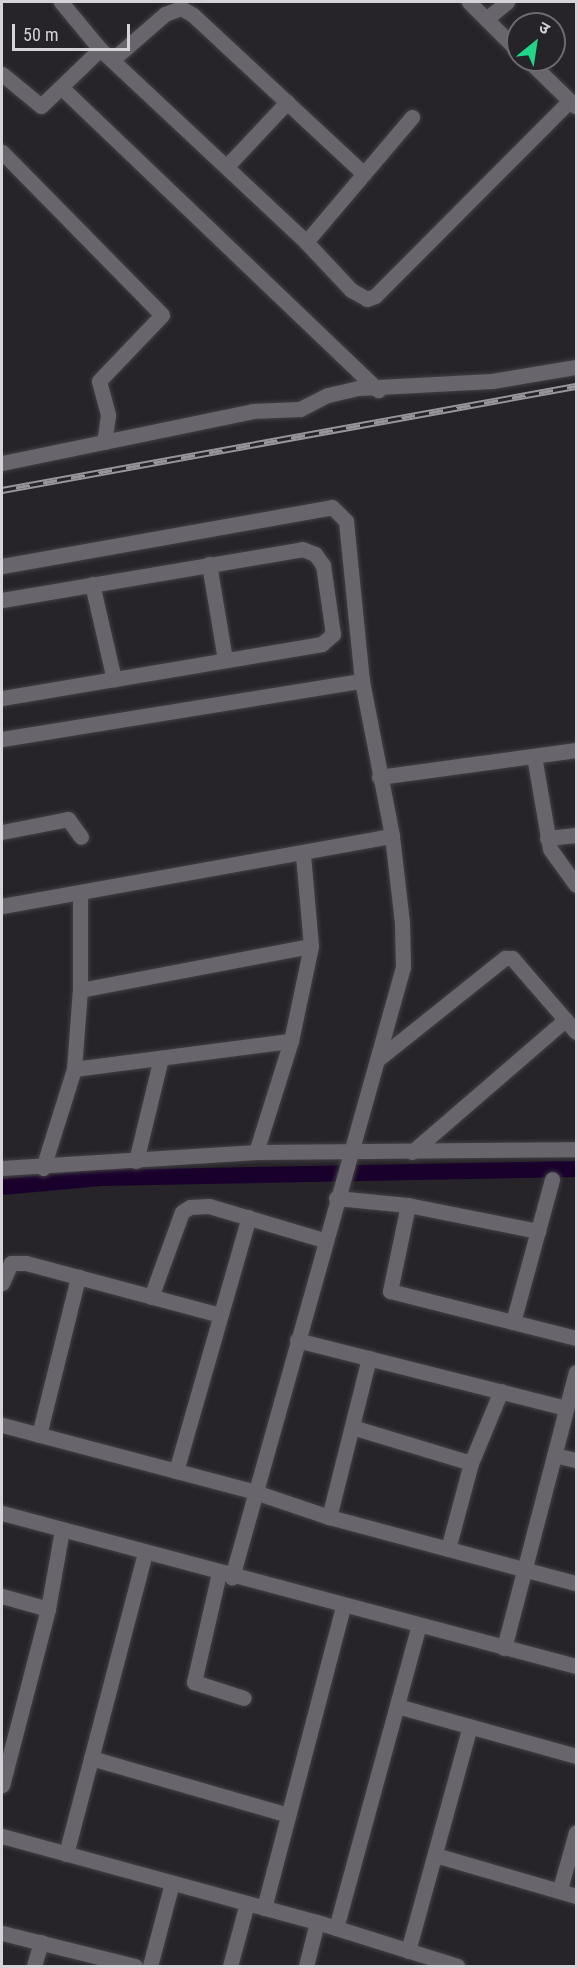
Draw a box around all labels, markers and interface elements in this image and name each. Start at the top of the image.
scale bar [15,12,134,50]
north arrow [506,12,566,72]
text: उ [535,17,553,38]
text: 50 m [23,24,58,45]

